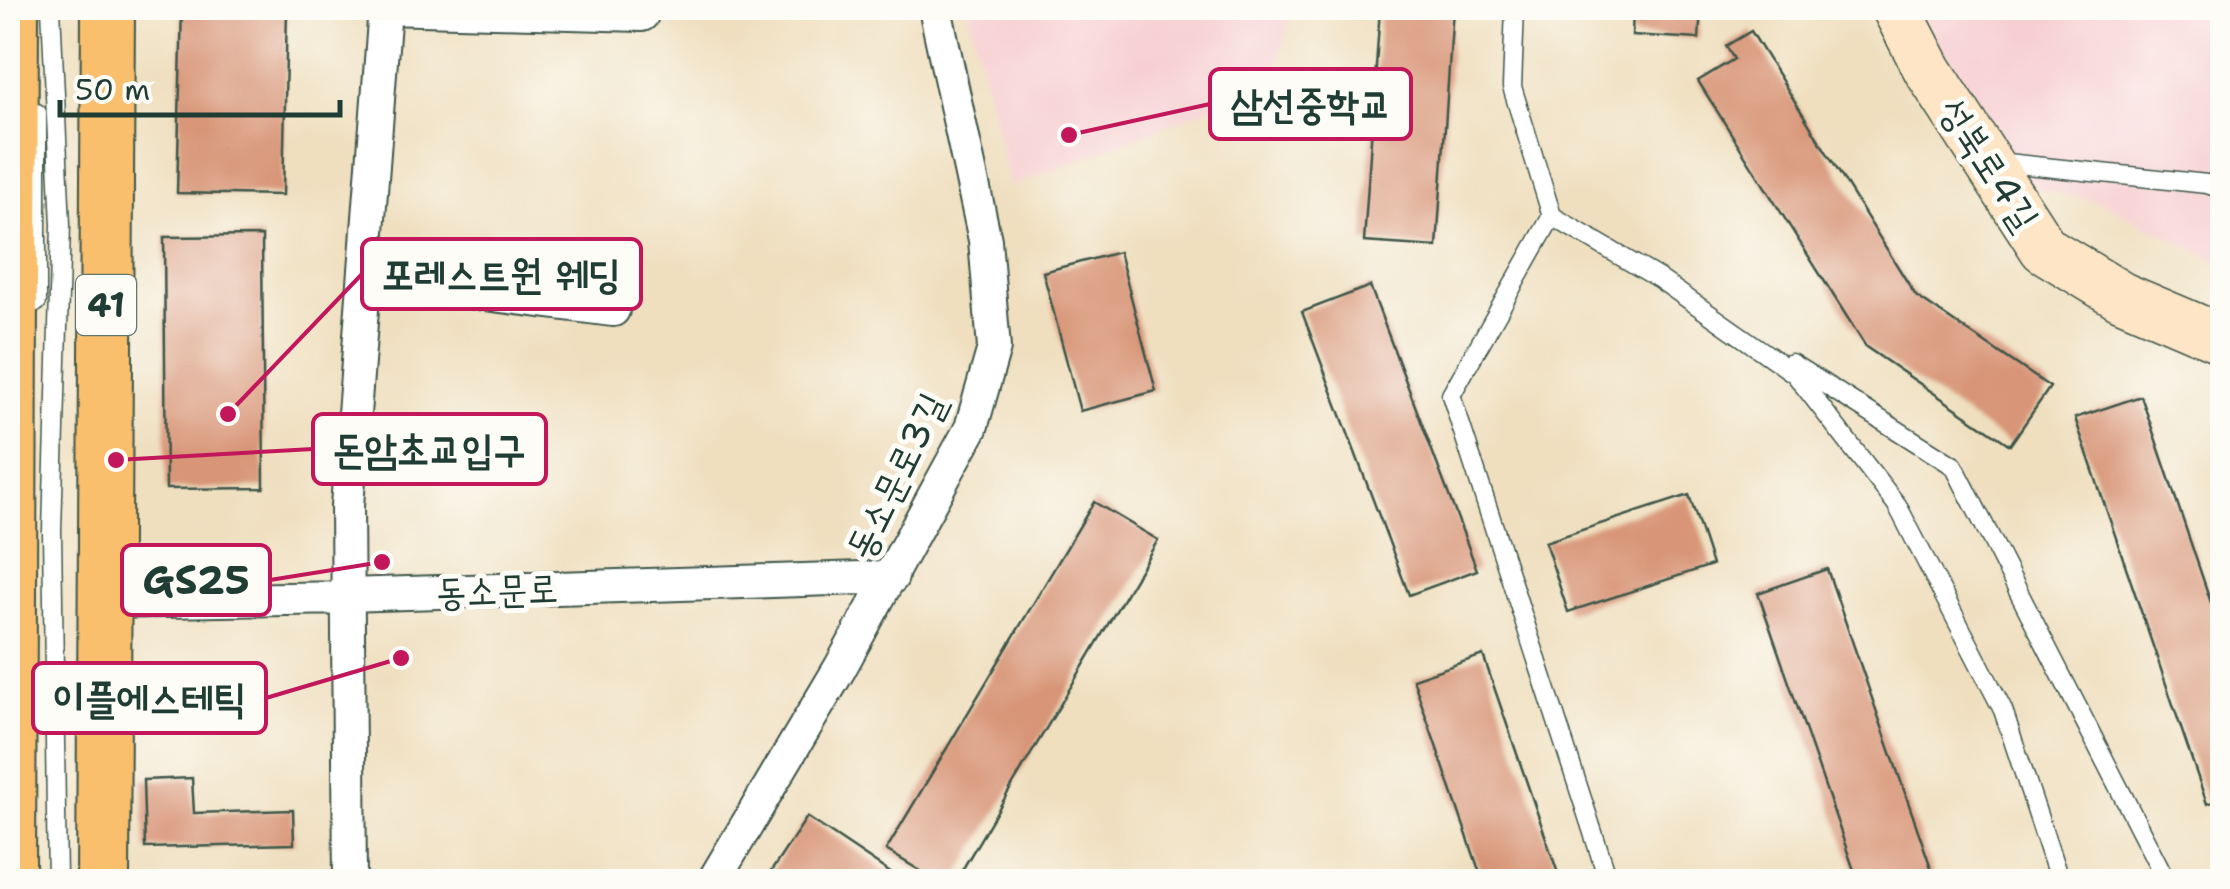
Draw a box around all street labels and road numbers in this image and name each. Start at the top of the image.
street label: 성북로4길 [1927,87,2051,240]
road number: 41 [76,275,136,335]
street label: 동소문로3길 [833,384,958,568]
street label: 동소문로 [435,562,559,617]

